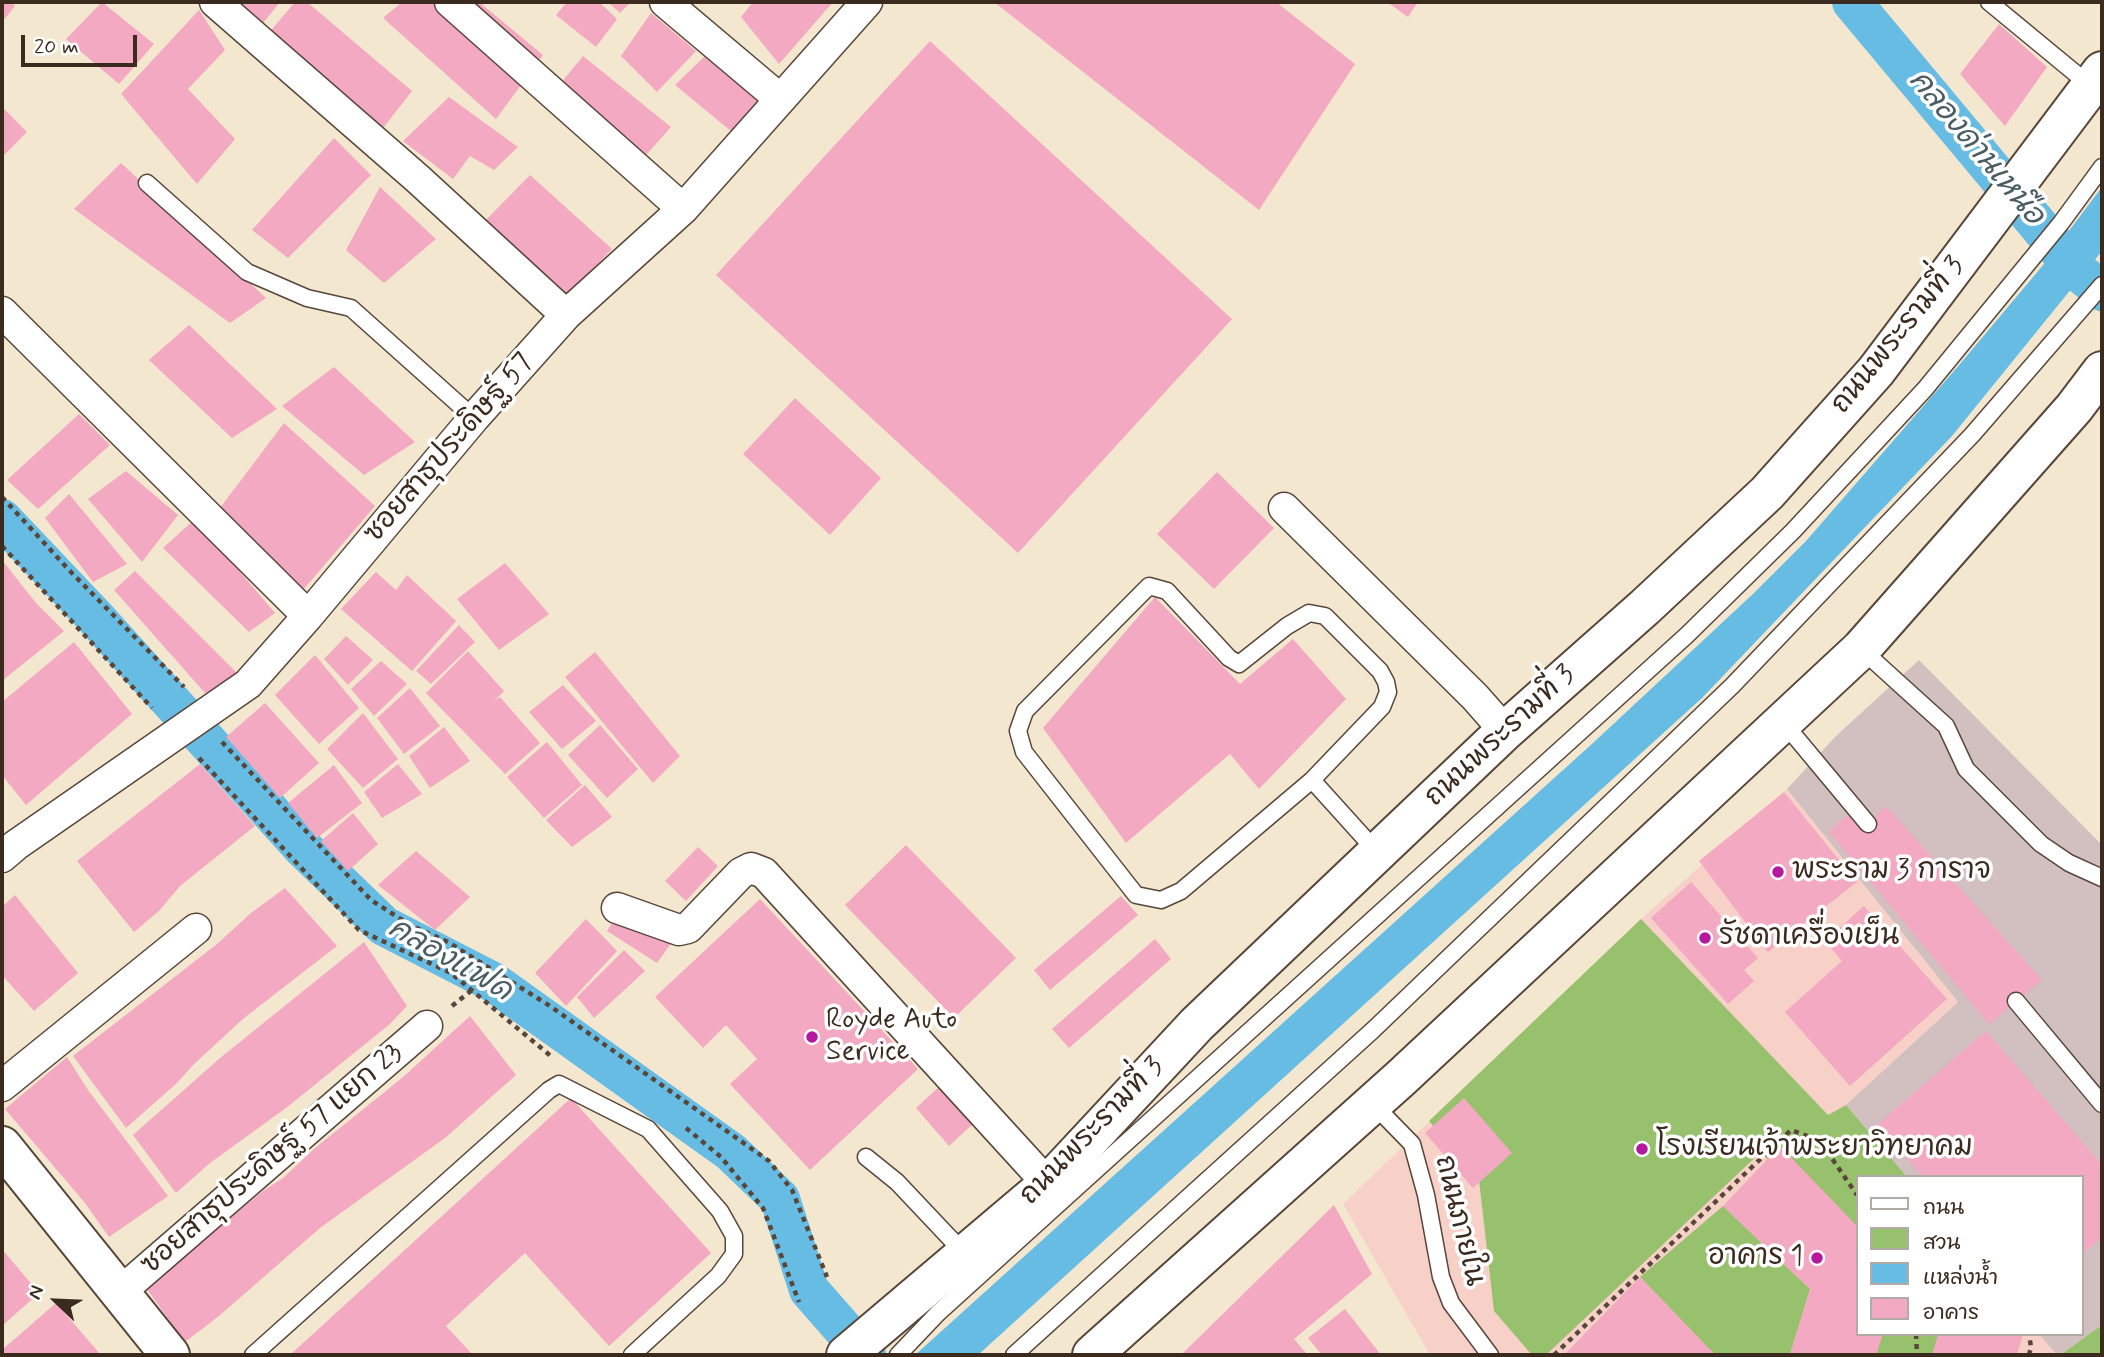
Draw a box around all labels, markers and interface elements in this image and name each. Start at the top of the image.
scale bar [24,21,140,65]
text: 20 m [34,33,79,61]
water label: คลองด่านเหนือ [1900,64,2050,234]
street label: ถนนพระรามที่ 3 [1825,251,1973,421]
street label: ซอยสาธุประดิษฐ์ 57 [358,347,542,551]
street label: ถนนพระรามที่ 3 [1419,659,1583,815]
place label: พระราม 3 การาจ [1792,855,1991,889]
marker: พระราม 3 การาจ [1770,864,1786,880]
water label: คลองแฟด [381,911,517,1011]
place label: รัชดาเครื่องเย็น [1719,921,1899,955]
marker: รัชดาเครื่องเย็น [1697,930,1713,946]
place label: Royde Auto Service [826,1004,957,1070]
marker: Royde Auto Service [804,1029,820,1045]
street label: ซอยสาธุประดิษฐ์ 57 แยก 23 [135,1037,411,1283]
street label: ถนนพระรามที่ 3 [1014,1051,1172,1213]
place label: โรงเรียนเจ้าพระยาวิทยาคม [1656,1132,1973,1166]
marker: โรงเรียนเจ้าพระยาวิทยาคม [1634,1141,1650,1157]
street label: ถนนภายใน [1426,1152,1490,1290]
legend [1856,1175,2083,1336]
text: ถนน [1923,1194,1964,1222]
text: สวน [1923,1229,1960,1257]
place label: อาคาร 1 [1708,1241,1803,1275]
marker: อาคาร 1 [1809,1250,1825,1266]
text: แหล่งน้ำ [1923,1264,1998,1292]
north arrow [21,1266,91,1336]
text: N [22,1282,50,1303]
text: อาคาร [1923,1299,1979,1327]

